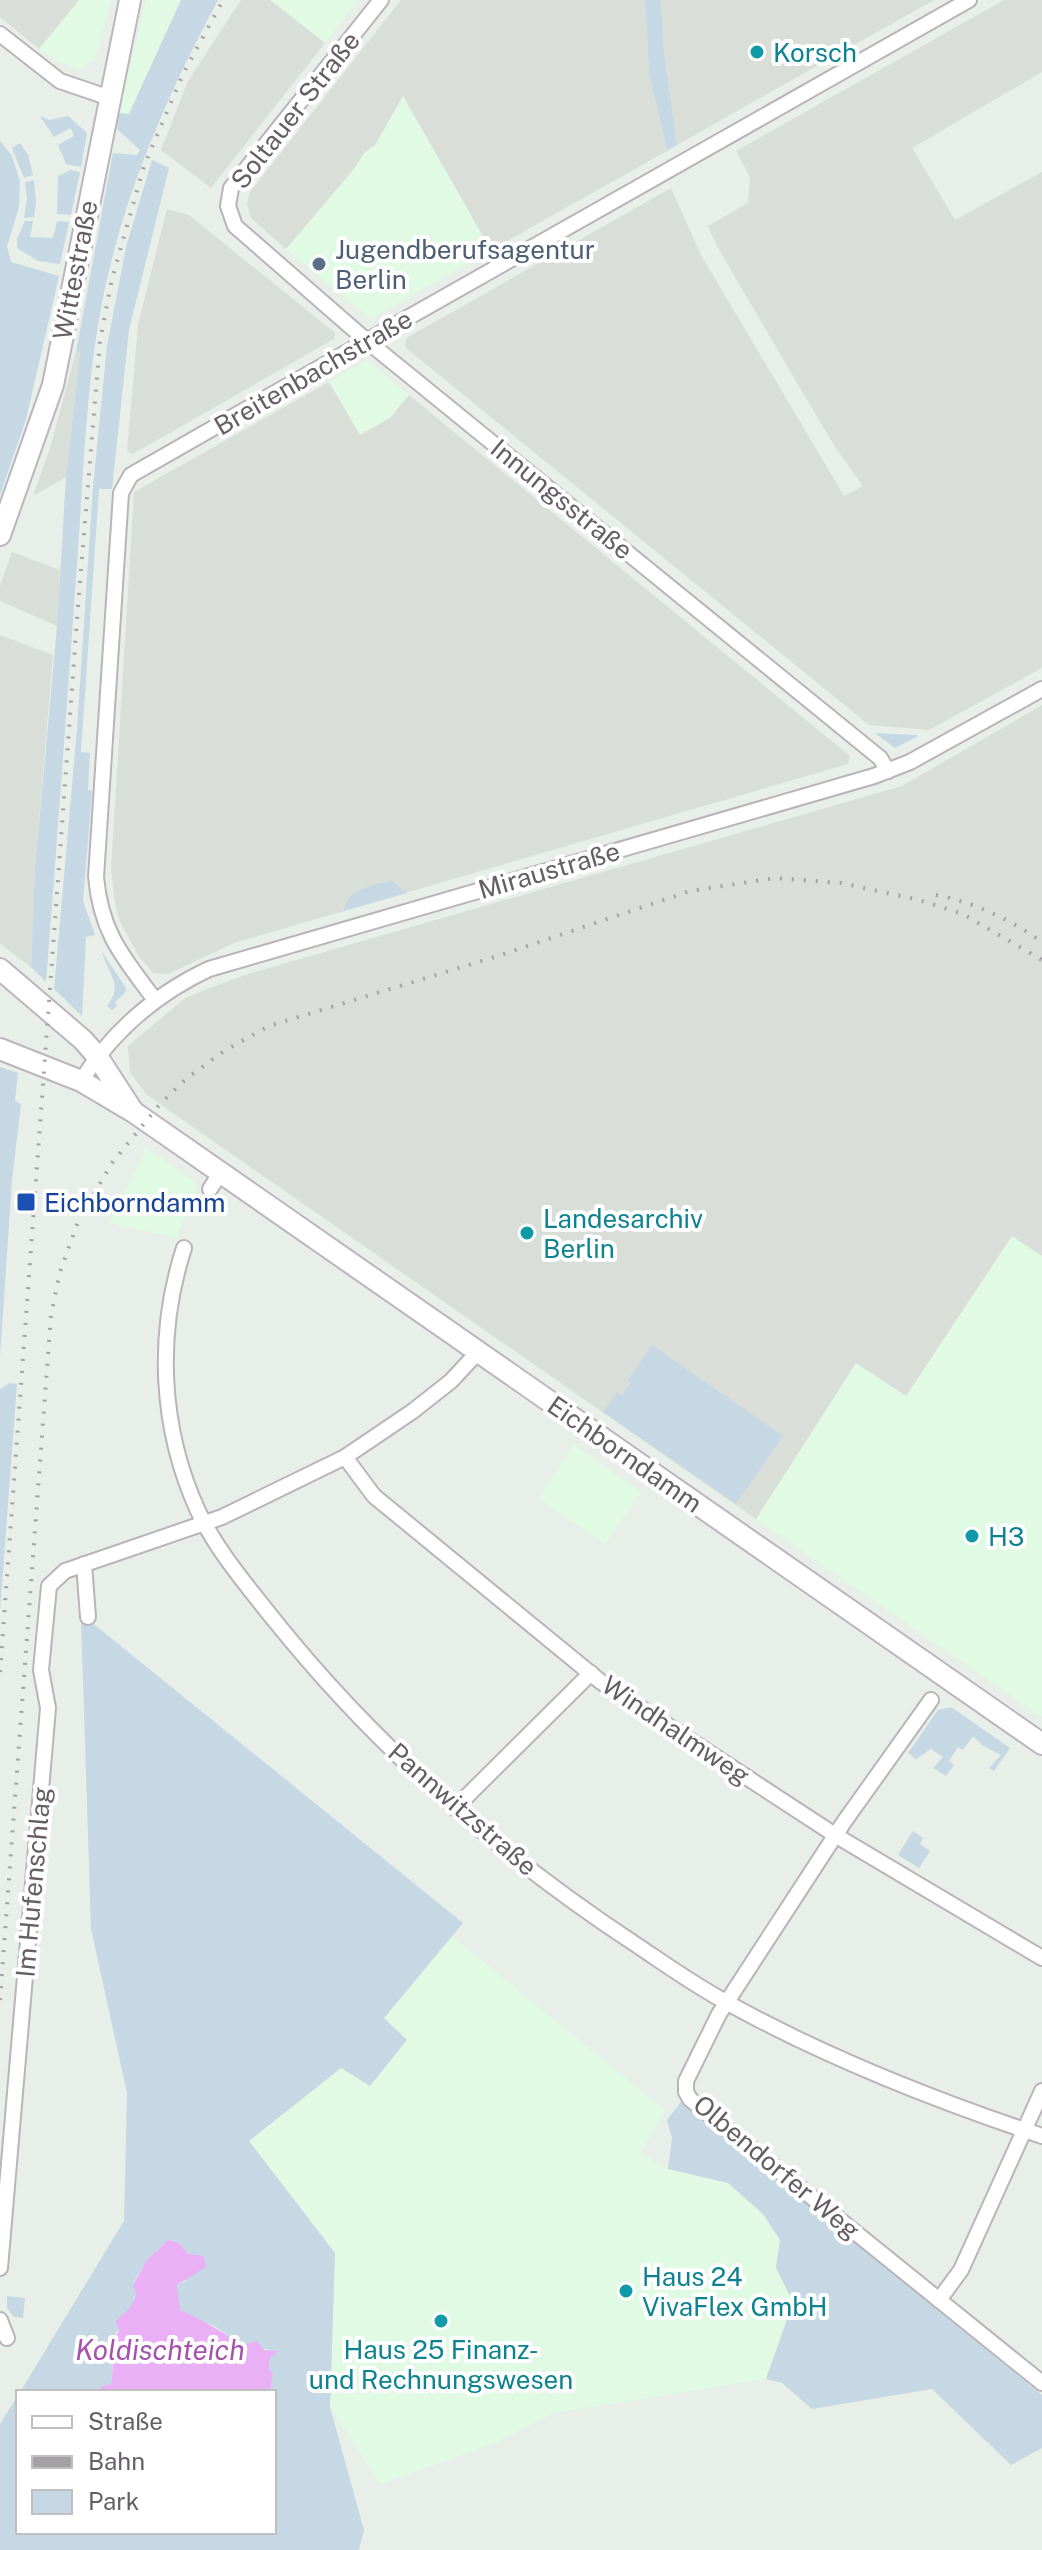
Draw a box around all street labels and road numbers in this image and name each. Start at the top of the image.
street label: Soltauer Straße [224,25,366,195]
street label: Wittestraße [46,198,104,342]
street label: Breitenbachstraße [208,303,418,441]
street label: Innungsstraße [485,432,639,566]
street label: Miraustraße [475,835,623,905]
street label: Eichborndamm [542,1389,708,1519]
street label: Windhalmweg [596,1669,756,1791]
street label: Pannwitzstraße [382,1736,544,1882]
street label: Im Hufenschlag [9,1785,57,1979]
street label: Olbendorfer Weg [687,2088,867,2246]

